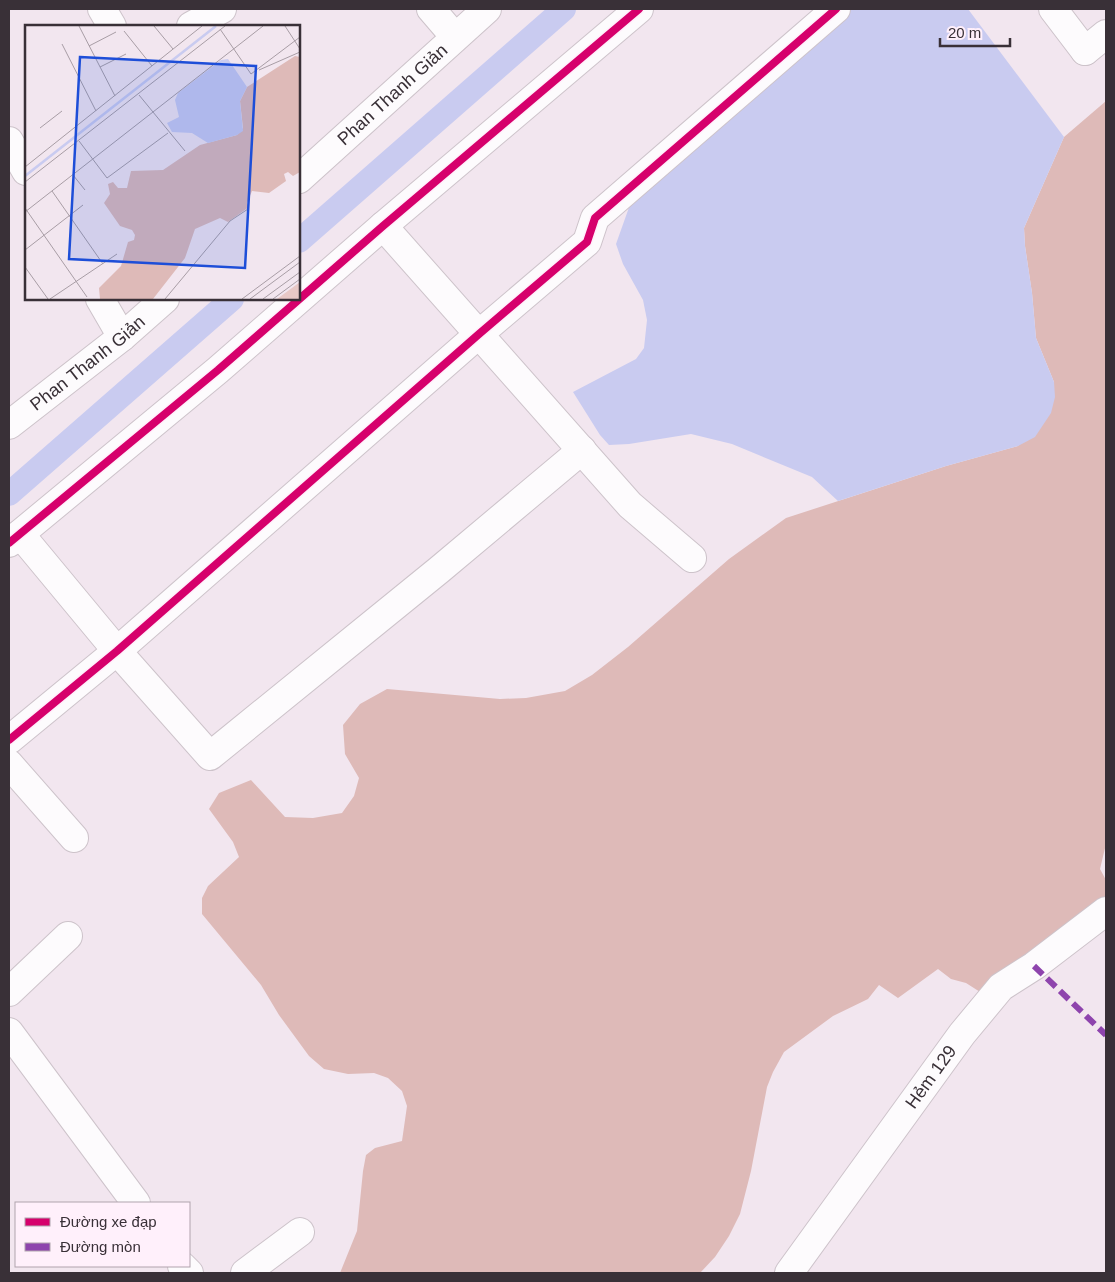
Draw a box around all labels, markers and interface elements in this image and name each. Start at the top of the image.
scale bar [940,15,1010,47]
text: 20 m [948,24,981,41]
inset map [25,25,300,300]
street label: Phan Thanh Giản [334,40,451,149]
street label: Phan Thanh Giản [26,311,149,415]
street label: Hẻm 129 [901,1042,960,1112]
legend [15,1202,190,1267]
text: Đường xe đạp [60,1213,157,1230]
text: Đường mòn [60,1238,141,1255]

